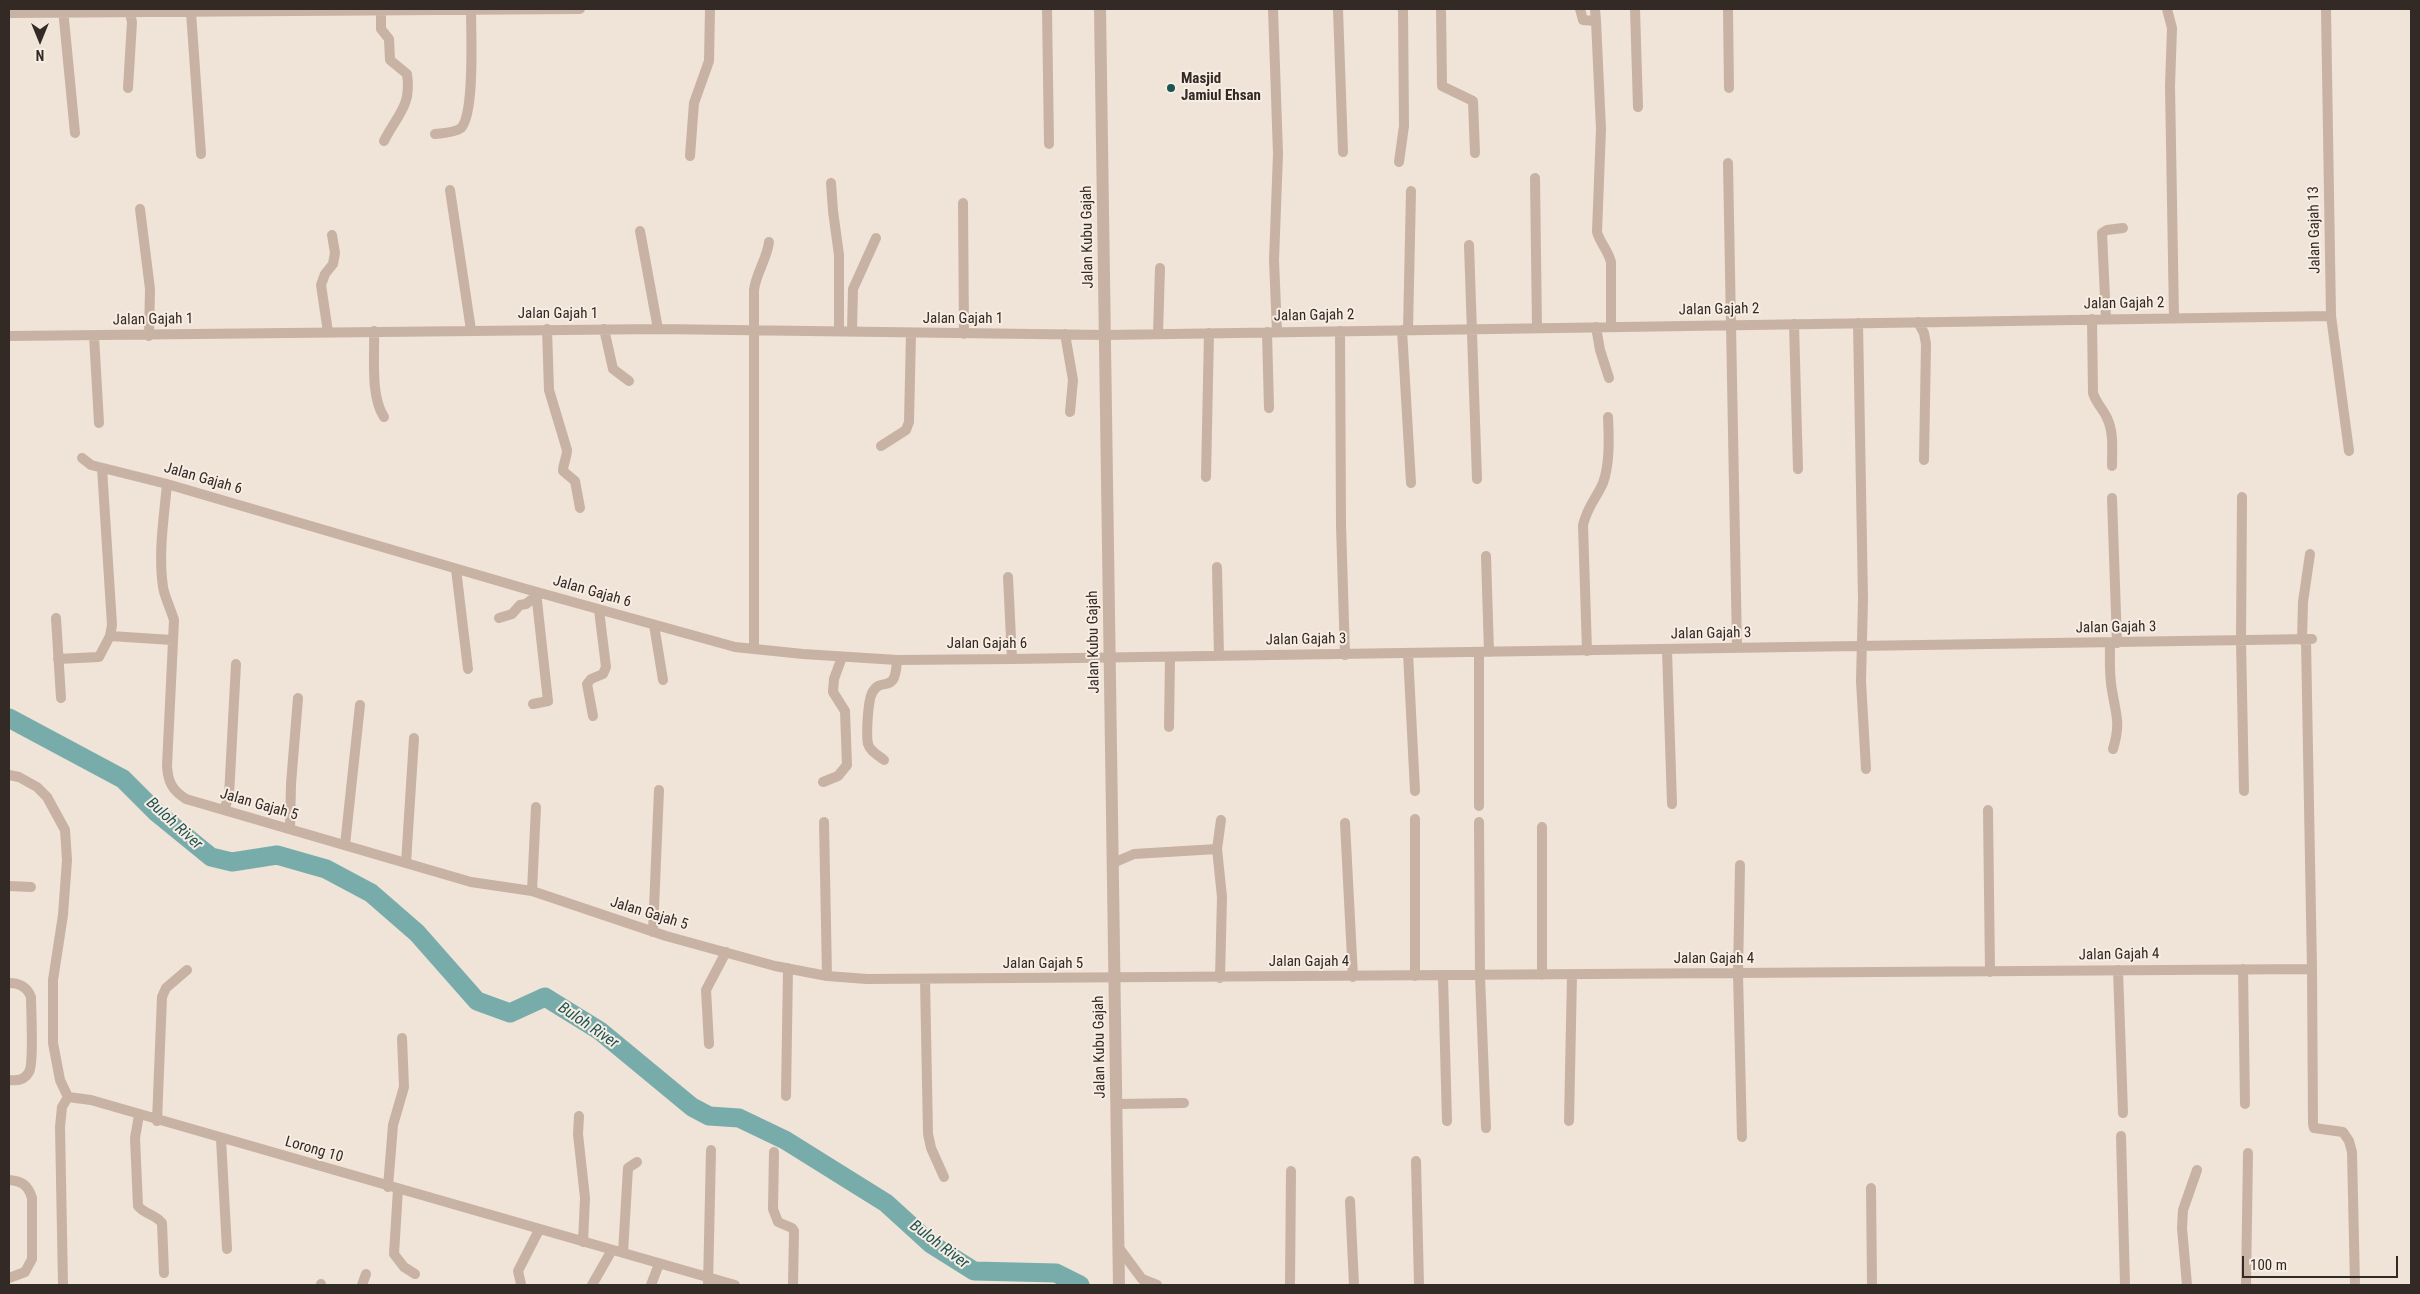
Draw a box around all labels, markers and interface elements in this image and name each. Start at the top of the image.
north arrow [15,15,65,65]
text: N [36,47,44,63]
place label: Masjid Jamiul Ehsan [1181,70,1261,105]
marker: Masjid Jamiul Ehsan [1165,82,1177,94]
street label: Jalan Kubu Gajah [1078,185,1098,289]
street label: Jalan Gajah 13 [2305,186,2325,274]
street label: Jalan Gajah 2 [2084,294,2164,314]
street label: Jalan Gajah 2 [1679,300,1759,320]
street label: Jalan Gajah 1 [518,305,598,323]
street label: Jalan Gajah 2 [1274,306,1354,326]
street label: Jalan Gajah 1 [113,310,193,330]
street label: Jalan Gajah 1 [923,310,1003,328]
street label: Jalan Gajah 6 [162,459,244,499]
street label: Jalan Gajah 6 [551,572,633,612]
street label: Jalan Kubu Gajah [1084,590,1104,694]
street label: Jalan Gajah 3 [2076,618,2156,638]
street label: Jalan Gajah 3 [1671,624,1751,644]
street label: Jalan Gajah 3 [1266,630,1346,650]
street label: Jalan Gajah 6 [947,635,1027,653]
street label: Jalan Gajah 5 [218,785,300,825]
water label: Buloh River [142,794,206,854]
street label: Jalan Gajah 5 [608,894,690,934]
street label: Jalan Gajah 4 [2079,945,2159,965]
street label: Jalan Gajah 4 [1674,950,1754,968]
street label: Jalan Gajah 4 [1269,953,1349,971]
street label: Jalan Gajah 5 [1003,955,1083,973]
street label: Jalan Kubu Gajah [1090,995,1110,1099]
water label: Buloh River [554,999,622,1053]
street label: Lorong 10 [283,1133,345,1167]
water label: Buloh River [906,1217,972,1273]
scale bar [2245,1246,2401,1278]
text: 100 m [2250,1256,2287,1274]

